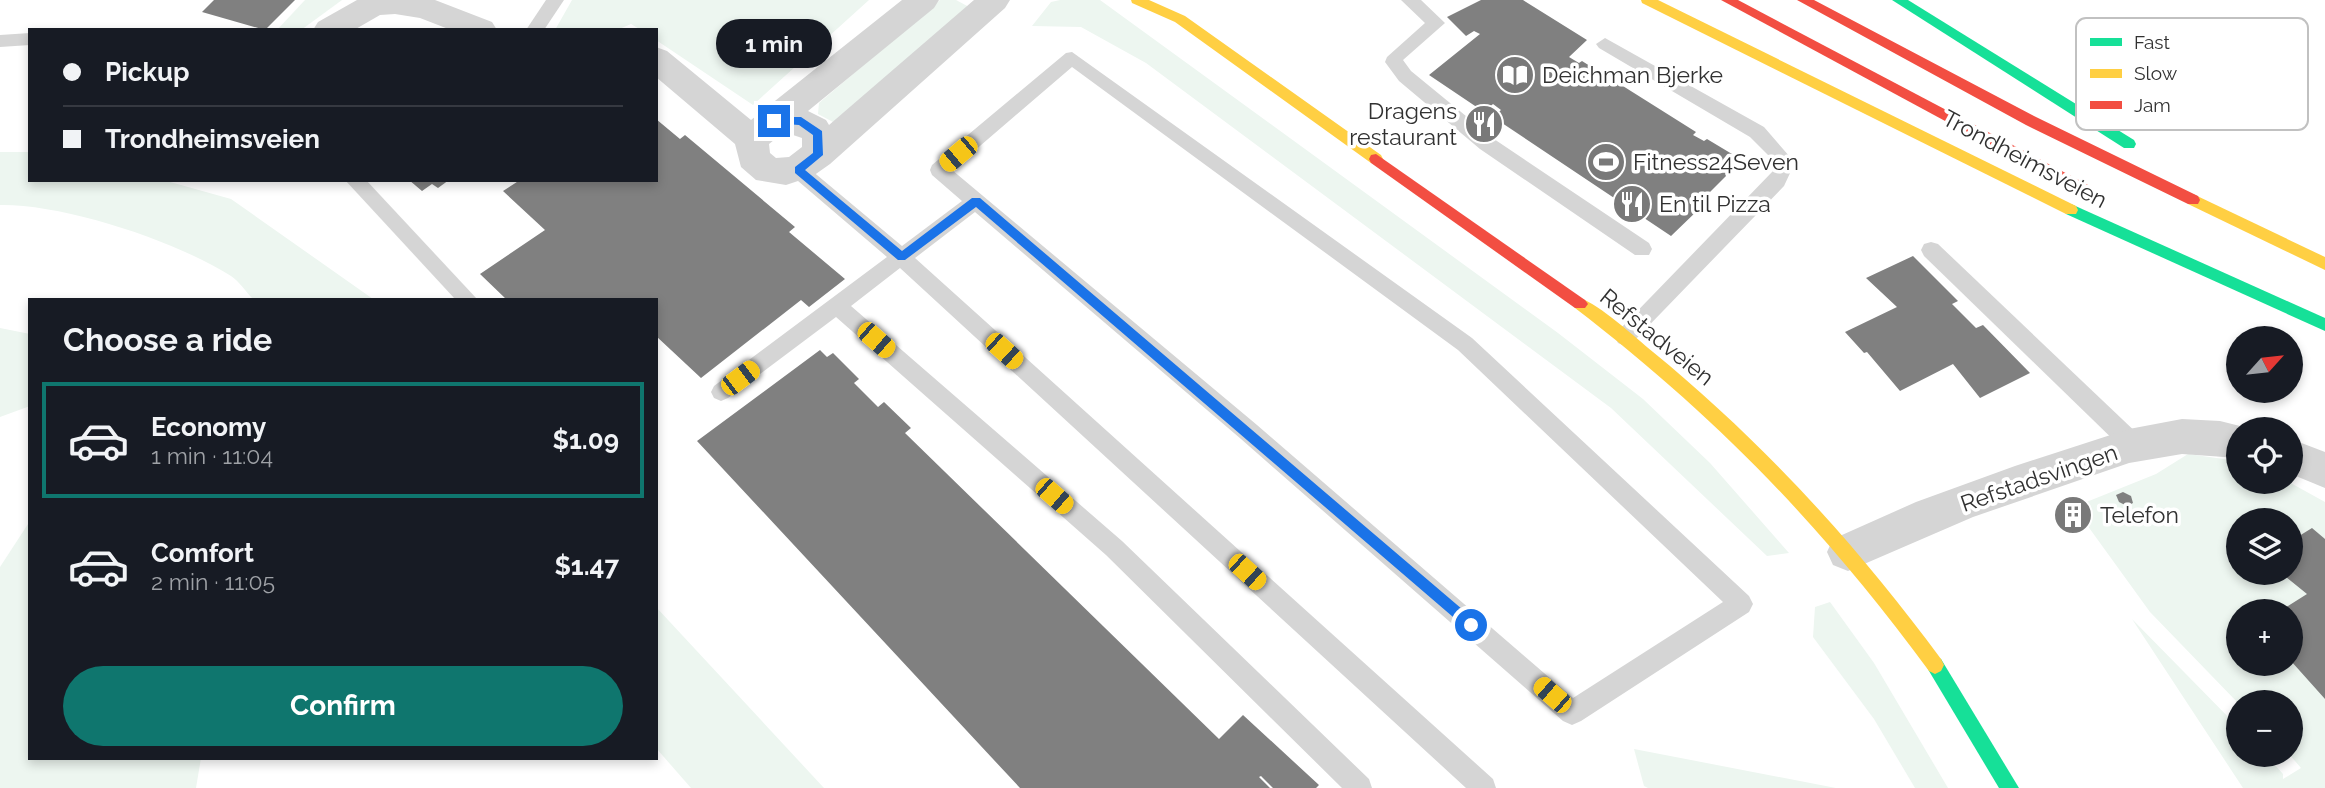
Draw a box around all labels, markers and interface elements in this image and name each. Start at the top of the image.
legend [2076,18,2308,130]
callout: 1 min [716,19,832,68]
text: 1 min [745,30,803,57]
text: Fast [2134,31,2170,53]
library icon: Deichman Bjerke [1494,54,1536,96]
text: Pickup [105,57,190,87]
place label: Deichman Bjerke [1542,61,1723,88]
text: Slow [2134,62,2178,84]
text: Jam [2134,94,2171,116]
place label: Dragens restaurant [1349,97,1457,150]
restaurant icon: Dragens restaurant [1463,103,1505,145]
street label: Trondheimsveien [1938,104,2112,213]
route end [758,105,790,137]
text: Trondheimsveien [105,124,320,154]
car [936,132,981,176]
sports icon: Fitness24Seven [1585,141,1627,183]
place label: Fitness24Seven [1633,148,1799,175]
restaurant icon: En til Pizza [1611,183,1653,225]
place label: En til Pizza [1659,190,1771,217]
street label: Refstadveien [1595,283,1720,391]
car [854,318,899,362]
text: Choose a ride [63,321,272,358]
north arrow [2226,326,2303,402]
map controls [2226,326,2303,767]
car [982,329,1027,373]
car [717,357,764,399]
icon: car [67,409,130,472]
text: Economy [151,412,266,442]
button: locate [2226,417,2303,494]
text: $1.09 [553,425,619,455]
street label: Refstadsvingen [1957,438,2121,517]
text: 1 min · 11:04 [151,442,273,469]
car [1032,474,1077,518]
building icon: Telefon [2052,494,2094,536]
place label: Telefon [2100,501,2179,528]
button: layers [2226,508,2303,585]
icon: car [67,535,130,598]
text: Comfort [151,538,254,568]
car [1225,550,1270,594]
text: $1.47 [554,551,619,581]
text: 2 min · 11:05 [151,568,275,595]
button: + [2226,599,2303,676]
route start [1455,609,1487,641]
button: Confirm [63,666,623,746]
car [1530,673,1575,717]
button: − [2226,690,2303,767]

